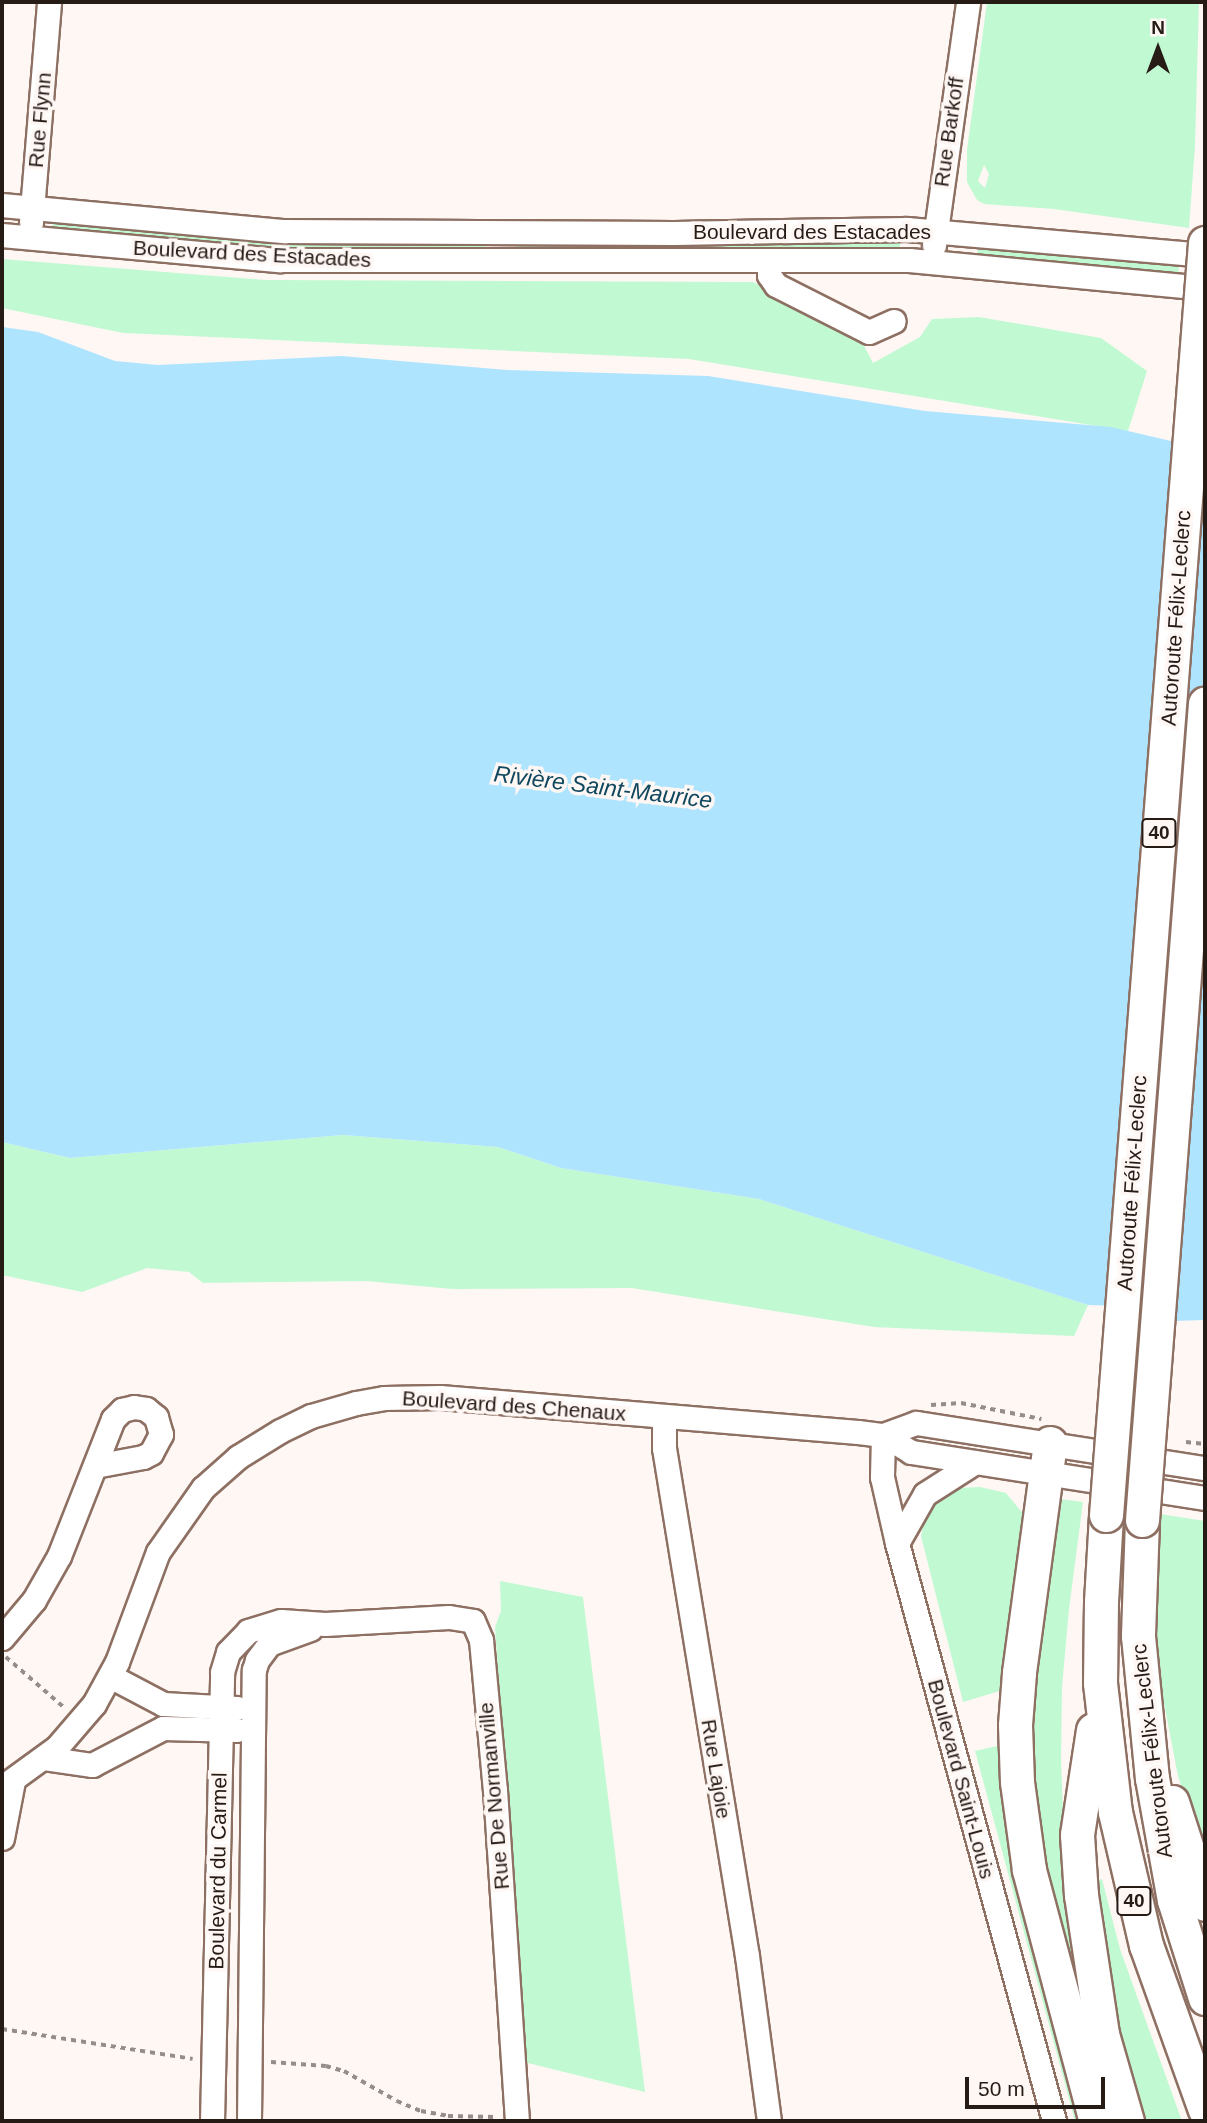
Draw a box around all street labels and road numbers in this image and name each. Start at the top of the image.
street label: Rue Flynn [23,71,57,169]
street label: Rue Barkoff [929,76,969,188]
street label: Boulevard des Estacades [693,219,931,245]
street label: Boulevard des Estacades [132,235,372,273]
street label: Autoroute Félix-Leclerc [1156,509,1196,727]
road number: 40 [1140,818,1178,848]
street label: Autoroute Félix-Leclerc [1112,1074,1152,1292]
street label: Boulevard des Chenaux [401,1386,627,1426]
street label: Autoroute Félix-Leclerc [1126,1642,1178,1860]
street label: Boulevard Saint-Louis [922,1677,1000,1881]
street label: Rue De Normanville [473,1701,515,1891]
street label: Rue Lajoie [696,1717,736,1821]
street label: Boulevard du Carmel [204,1772,232,1970]
road number: 40 [1115,1885,1153,1916]

